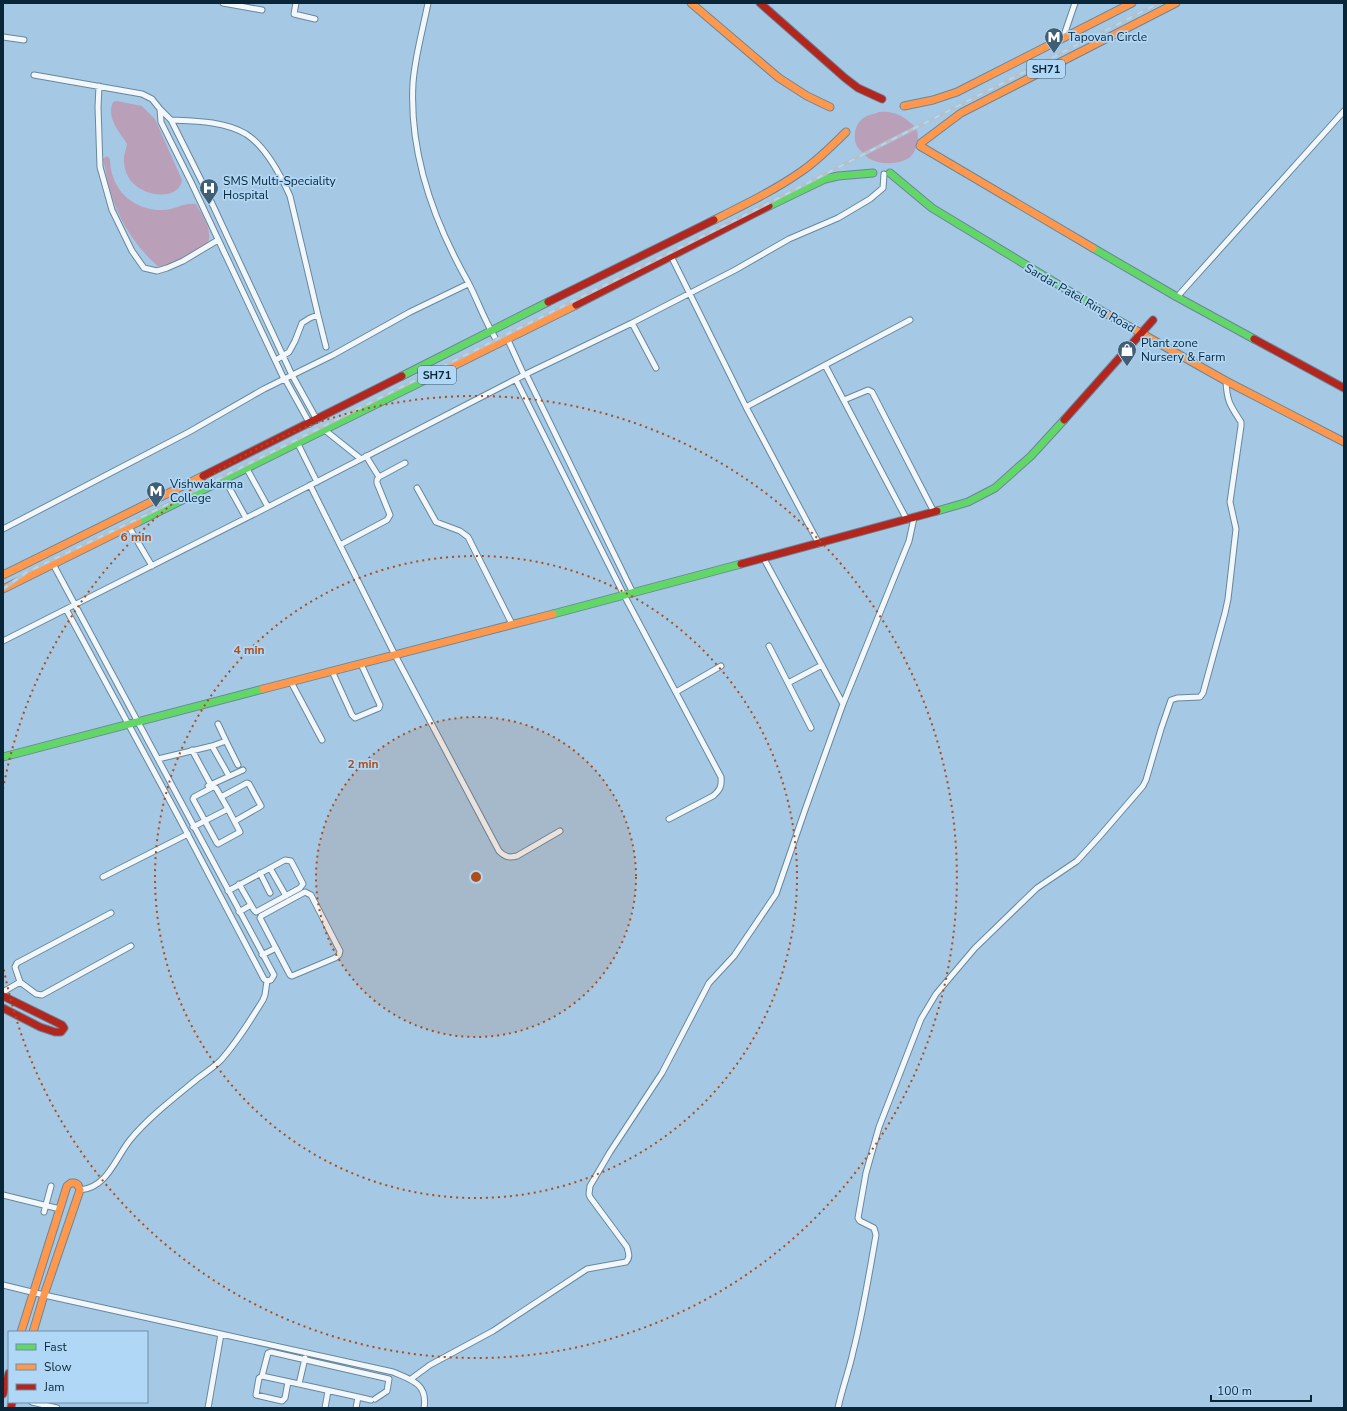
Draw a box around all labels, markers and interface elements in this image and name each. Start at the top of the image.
metro station icon: Tapovan Circle [1043,26,1065,54]
place label: Tapovan Circle [1068,29,1147,45]
road number: SH71 [1027,60,1065,78]
place label: SMS Multi-Speciality Hospital [223,173,336,203]
hospital icon: SMS Multi-Speciality Hospital [198,177,220,205]
street label: Sardar Patel Ring Road [1022,260,1138,336]
place label: Plant zone Nursery & Farm [1141,335,1226,365]
shop icon: Plant zone Nursery & Farm [1116,339,1138,367]
road number: SH71 [418,366,456,384]
place label: Vishwakarma College [169,476,243,506]
metro station icon: Vishwakarma College [145,480,167,508]
text: 6 min [120,529,152,545]
text: 4 min [233,642,265,658]
text: 2 min [347,756,379,772]
centre of rings [469,870,483,884]
legend [8,1331,148,1403]
text: Fast [44,1339,67,1355]
text: Slow [44,1359,72,1375]
scale bar [1211,1377,1311,1403]
text: Jam [43,1379,65,1395]
text: 100 m [1217,1383,1252,1399]

